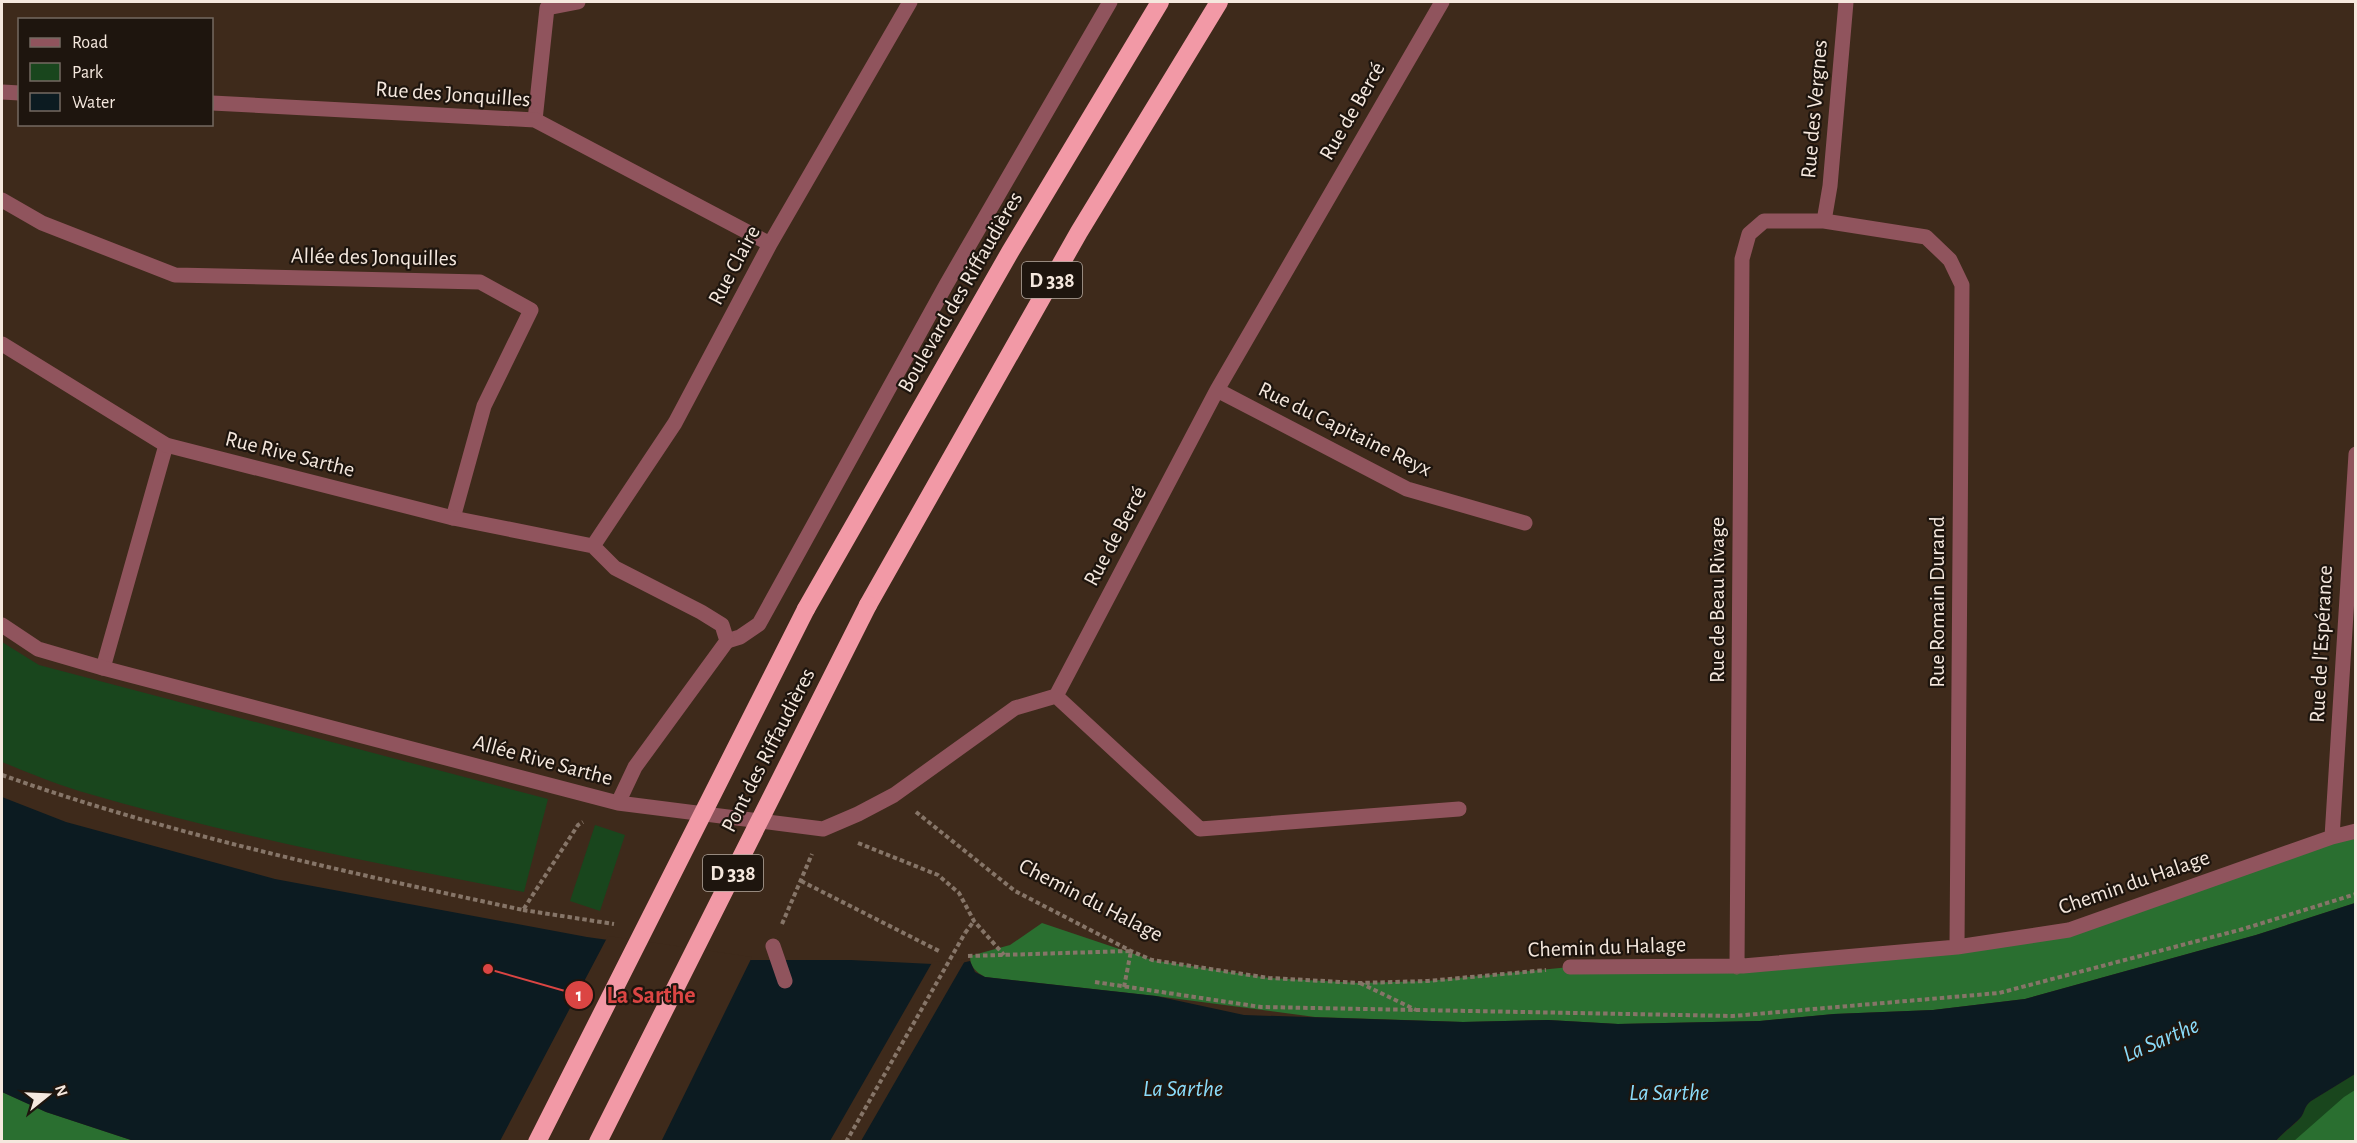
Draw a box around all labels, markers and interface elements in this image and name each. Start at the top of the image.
legend [18,18,213,126]
text: Road [72,34,108,52]
street label: Rue des Vergnes [1797,39,1831,179]
street label: Rue de Bercé [1315,58,1389,164]
text: Park [72,64,104,82]
street label: Rue des Jonquilles [375,78,531,110]
text: Water [72,94,115,112]
street label: Boulevard des Riffaudières [894,188,1026,396]
street label: Rue Claire [704,222,764,308]
street label: Allée des Jonquilles [291,245,457,269]
road number: D 338 [1022,262,1082,298]
street label: Rue du Capitaine Reyx [1255,378,1435,481]
street label: Rue Rive Sarthe [223,427,357,481]
street label: Rue de Bercé [1080,483,1150,589]
street label: Rue Romain Durand [1926,516,1948,688]
street label: Rue de Beau Rivage [1706,517,1728,683]
street label: Rue de l'Espérance [2306,565,2336,723]
street label: Pont des Riffaudières [717,665,819,835]
street label: Allée Rive Sarthe [471,731,615,789]
street label: Chemin du Halage [2056,846,2212,918]
street label: Chemin du Halage [1015,854,1167,946]
road number: D 338 [703,855,763,891]
street label: Chemin du Halage [1527,933,1687,961]
callout: La Sarthe [564,974,707,1016]
text: La Sarthe [606,984,696,1008]
text: 1 [576,987,582,1005]
water label: La Sarthe [2119,1013,2203,1067]
north arrow [18,1065,78,1125]
water label: La Sarthe [1143,1077,1223,1101]
water label: La Sarthe [1629,1081,1709,1105]
text: N [52,1083,71,1098]

